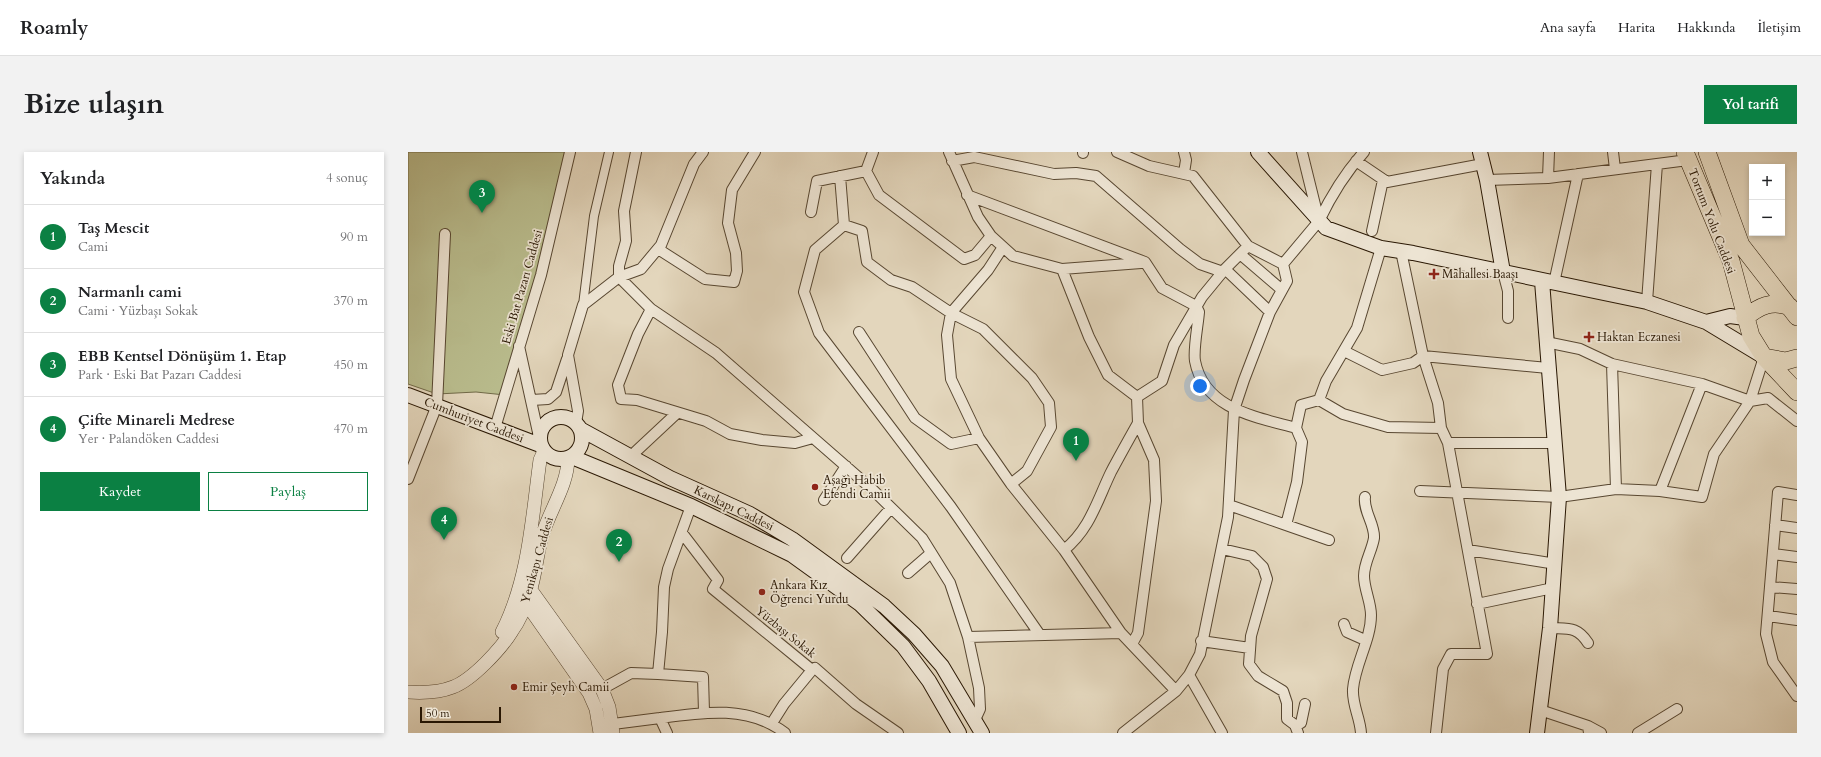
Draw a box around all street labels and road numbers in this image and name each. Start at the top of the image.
street label: Tortum Yolu Caddesi [1685,166,1740,277]
street label: Eski Bat Pazarı Caddesi [498,227,546,346]
street label: Cumhuriyet Caddesi [422,394,527,447]
street label: Karskapı Caddesi [691,482,777,535]
street label: Yenikapı Caddesi [517,514,557,605]
street label: Yüzbaşı Sokak [752,603,820,662]

